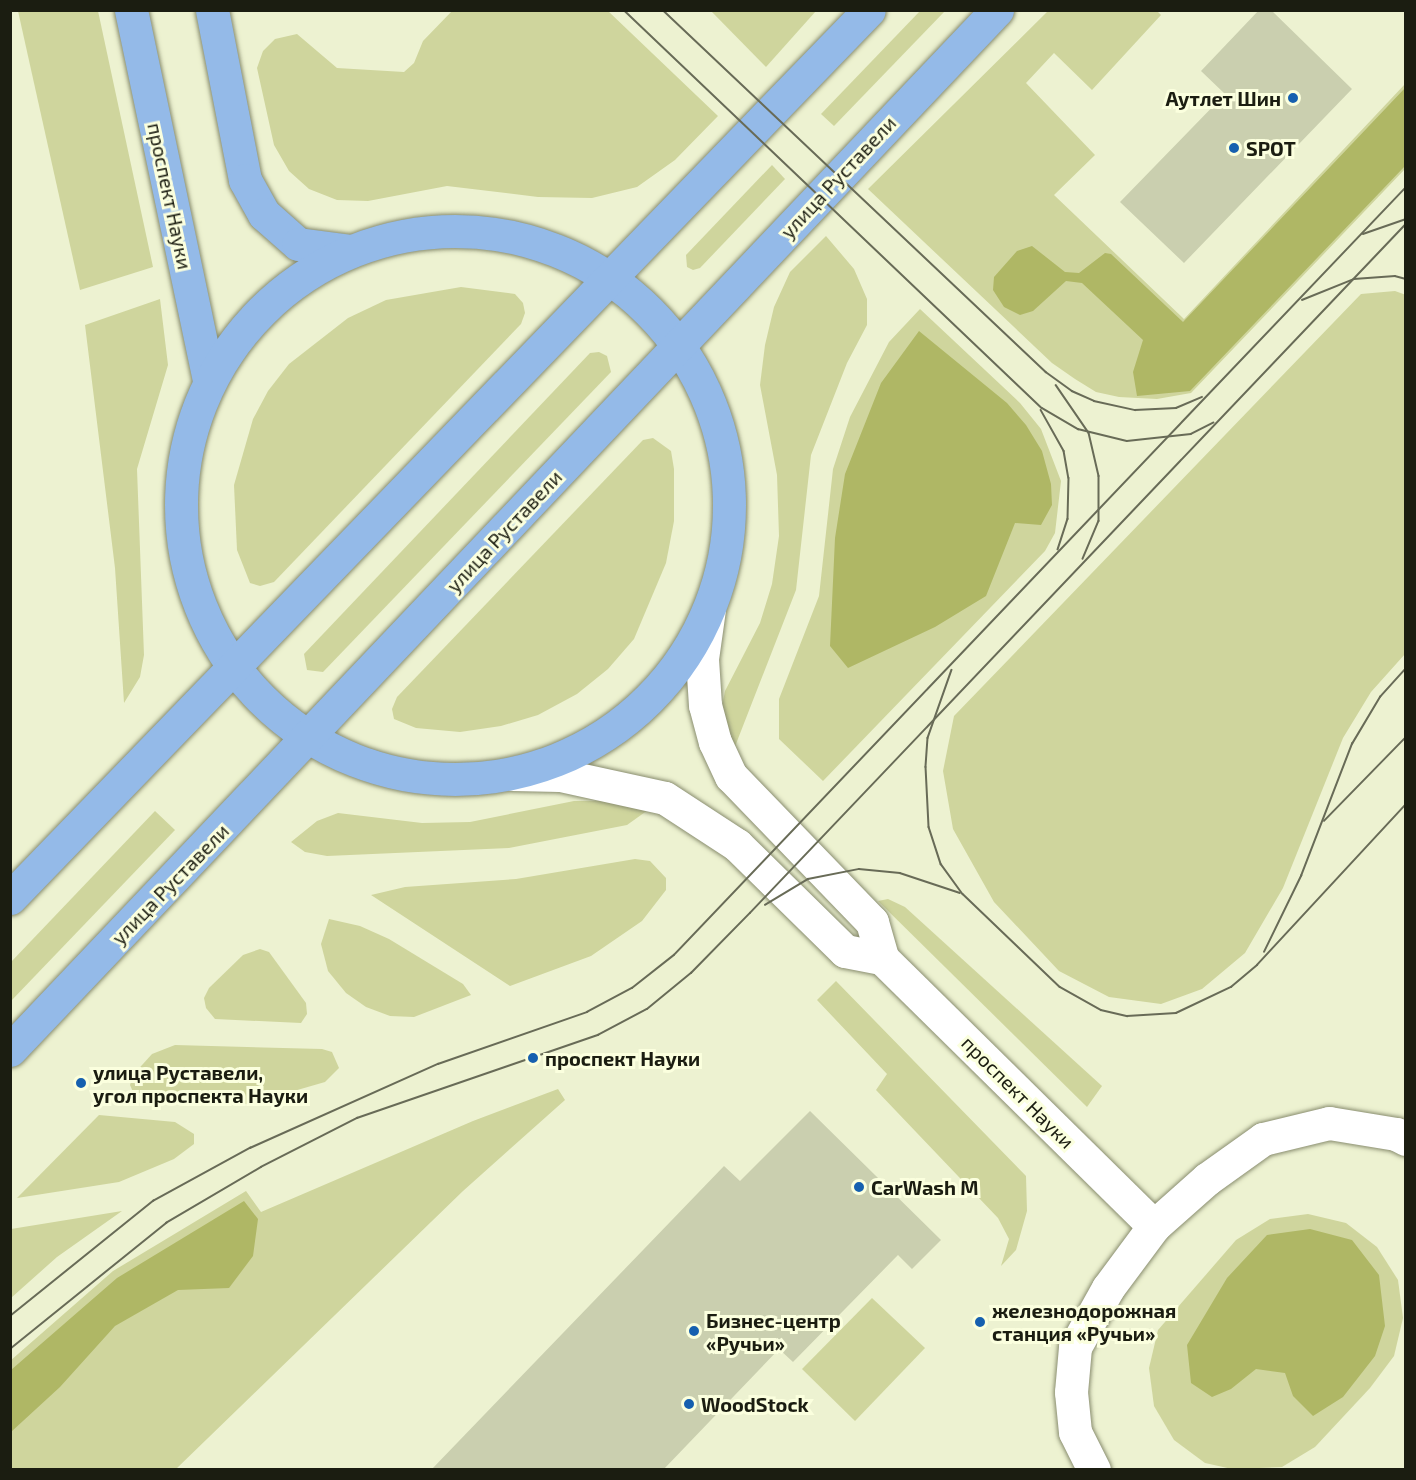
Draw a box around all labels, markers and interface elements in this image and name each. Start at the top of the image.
place label: Аутлет Шин [1165,86,1281,110]
marker: Аутлет Шин [1286,91,1300,105]
street label: улица Руставели [775,111,901,243]
street label: проспект Науки [143,121,197,271]
place label: SPOT [1246,136,1296,160]
marker: SPOT [1227,141,1241,155]
street label: улица Руставели [441,465,567,597]
street label: улица Руставели [106,819,234,949]
street label: проспект Науки [957,1031,1079,1153]
place label: проспект Науки [545,1046,700,1070]
marker: проспект Науки [526,1051,540,1065]
place label: улица Руставели, угол проспекта Науки [93,1060,308,1107]
marker: улица Руставели, угол проспекта Науки [74,1076,88,1090]
place label: CarWash M [871,1175,979,1199]
marker: CarWash M [852,1180,866,1194]
place label: железнодорожная станция «Ручьи» [992,1298,1176,1345]
place label: Бизнес-центр «Ручьи» [706,1308,841,1355]
marker: железнодорожная станция «Ручьи» [973,1315,987,1329]
marker: Бизнес-центр «Ручьи» [687,1324,701,1338]
place label: WoodStock [701,1392,809,1416]
marker: WoodStock [682,1397,696,1411]

